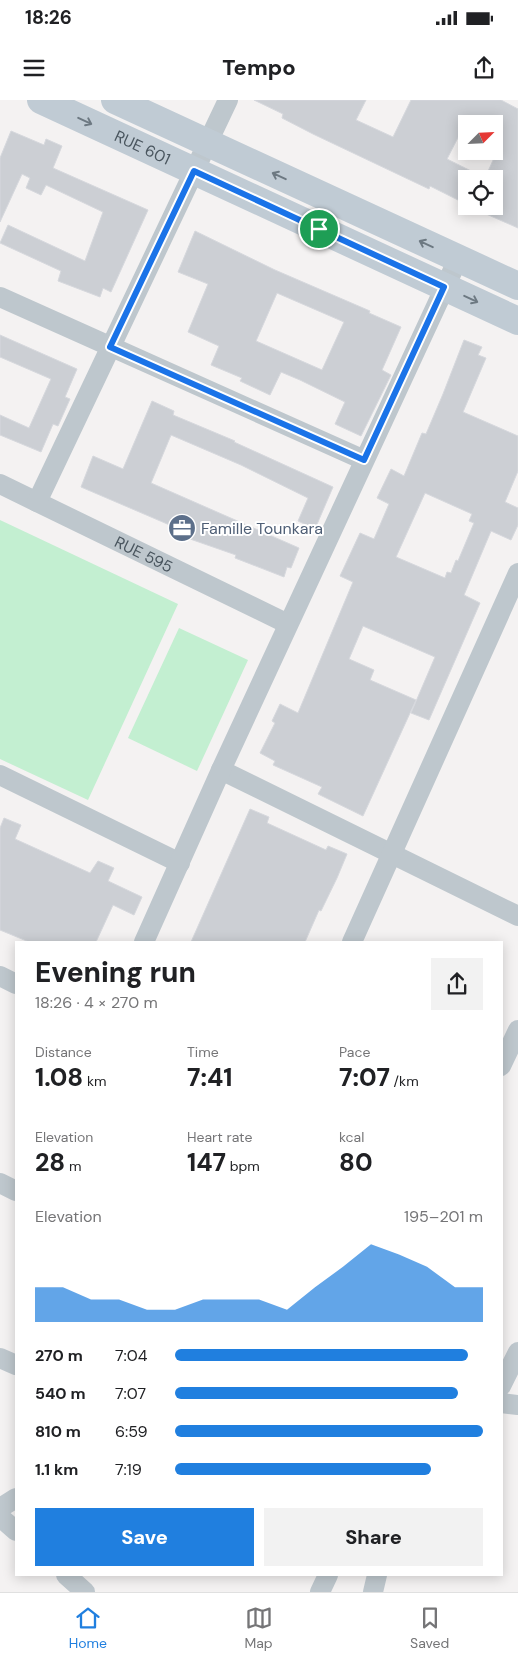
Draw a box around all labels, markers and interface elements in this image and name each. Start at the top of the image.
text: 18:26 [25,5,72,30]
text: Tempo [222,53,296,82]
icon: menu [20,54,48,82]
icon: share [470,54,498,82]
north arrow [458,115,502,160]
map controls [458,115,503,215]
one-way arrow [77,116,92,126]
street label: RUE 601 [111,125,174,169]
one-way arrow [271,170,286,180]
button: locate [458,170,503,215]
pin [298,208,340,250]
icon: arrive [305,215,333,243]
one-way arrow [419,239,434,248]
one-way arrow [463,295,478,305]
office icon: Famille Tounkara [167,513,197,543]
place label: Famille Tounkara [201,518,323,539]
street label: RUE 595 [111,531,177,577]
text: Evening run [35,954,196,991]
button: share [431,958,483,1010]
text: 18:26 · 4 × 270 m [35,992,158,1013]
text: Distance [35,1043,92,1061]
text: Time [187,1043,219,1061]
text: Pace [339,1043,370,1061]
text: 1.08 [35,1061,83,1094]
text: 7:41 [187,1061,233,1094]
text: 7:07 [339,1061,390,1094]
text: km [83,1072,106,1090]
text: /km [390,1072,419,1090]
text: Elevation [35,1128,93,1146]
text: Heart rate [187,1128,252,1146]
text: kcal [339,1128,364,1146]
text: 28 [35,1146,65,1179]
text: 147 [187,1146,226,1179]
text: 80 [339,1146,373,1179]
text: m [65,1157,81,1175]
text: bpm [226,1157,260,1175]
text: Elevation [35,1206,102,1227]
text: 195–201 m [404,1206,483,1227]
text: 270 m [35,1345,83,1366]
text: 7:04 [115,1345,147,1366]
text: 540 m [35,1383,85,1404]
text: 7:07 [115,1383,146,1404]
text: 810 m [35,1421,81,1442]
text: 6:59 [115,1421,148,1442]
text: 1.1 km [35,1459,78,1480]
text: 7:19 [115,1459,142,1480]
button: Save [35,1508,254,1566]
button: Share [264,1508,483,1566]
tab: Home [69,1604,107,1652]
tab: Map [244,1604,273,1652]
tab: Saved [410,1604,449,1652]

